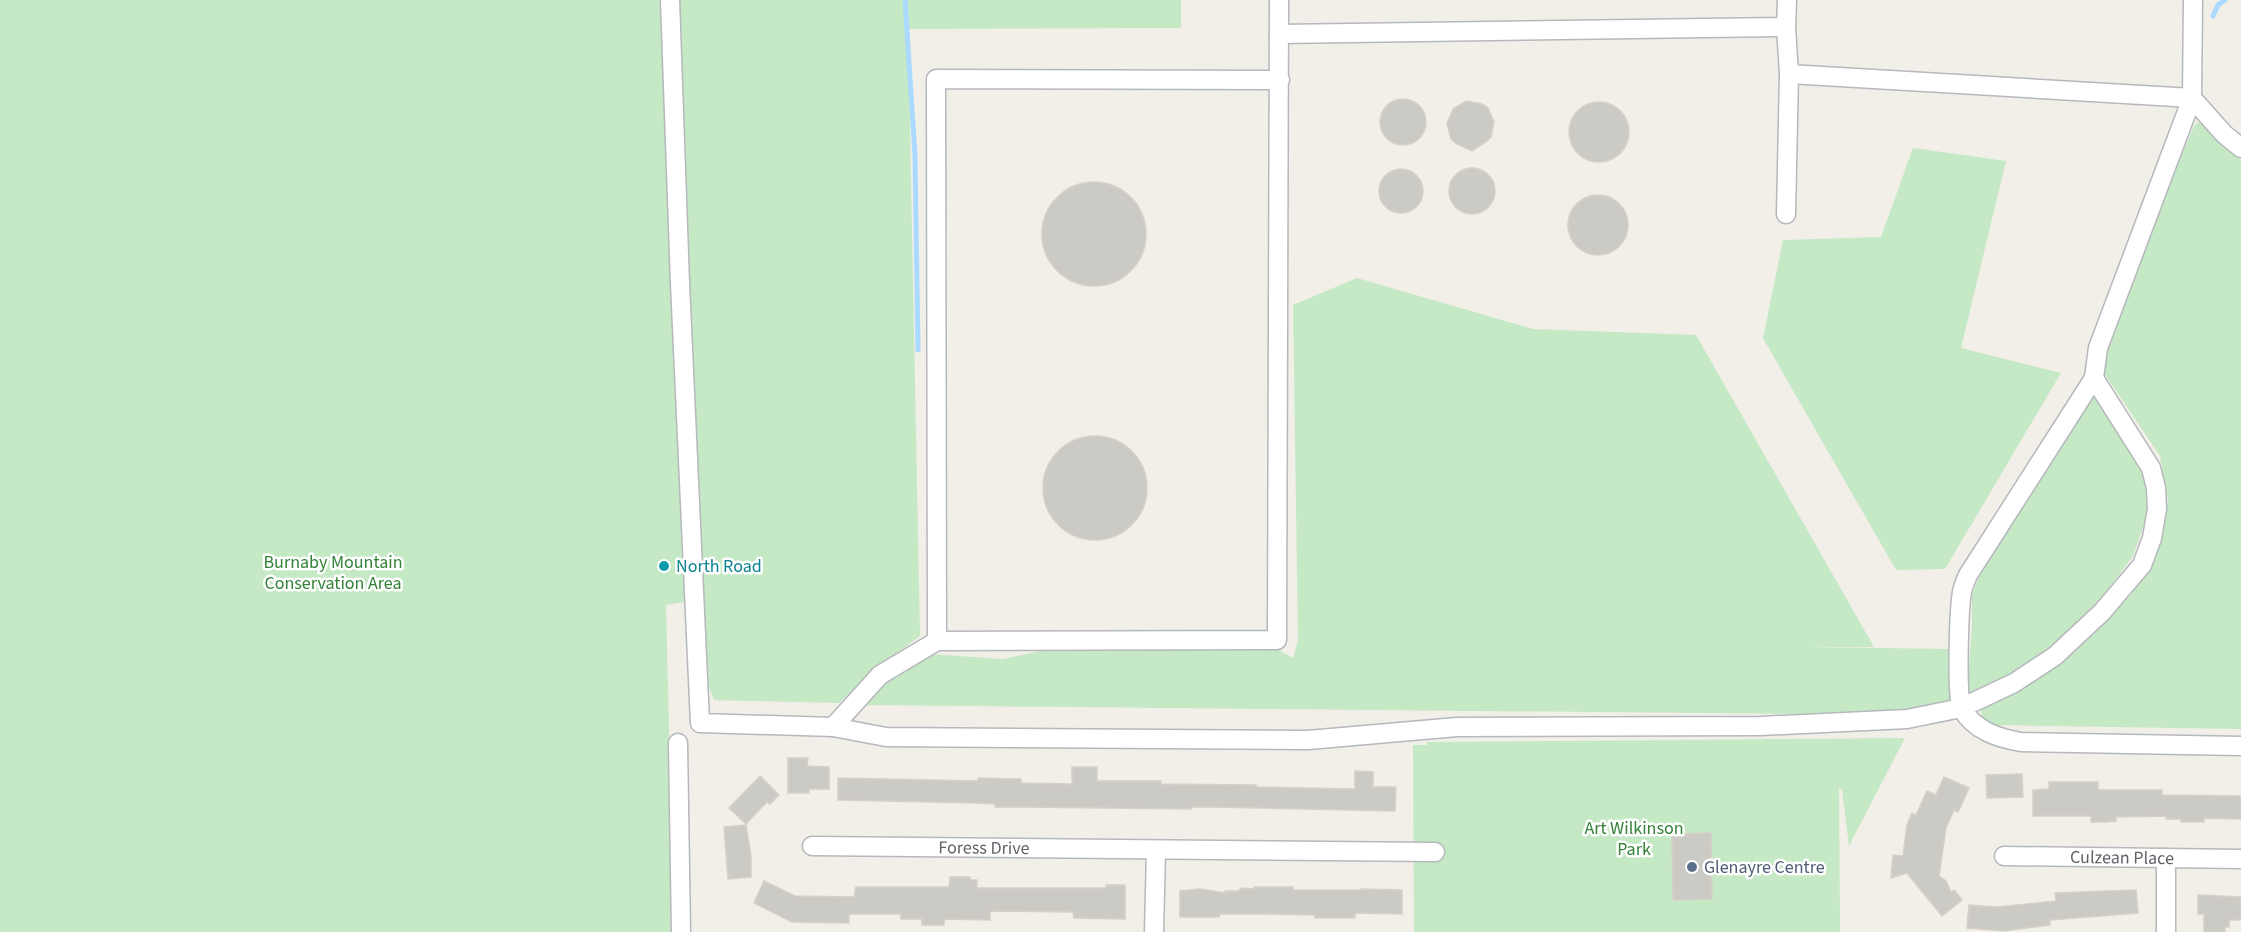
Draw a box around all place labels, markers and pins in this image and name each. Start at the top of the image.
place label: North Road [676,554,762,579]
marker: North Road [657,559,671,573]
place label: Glenayre Centre [1704,855,1825,880]
marker: Glenayre Centre [1685,860,1699,874]

